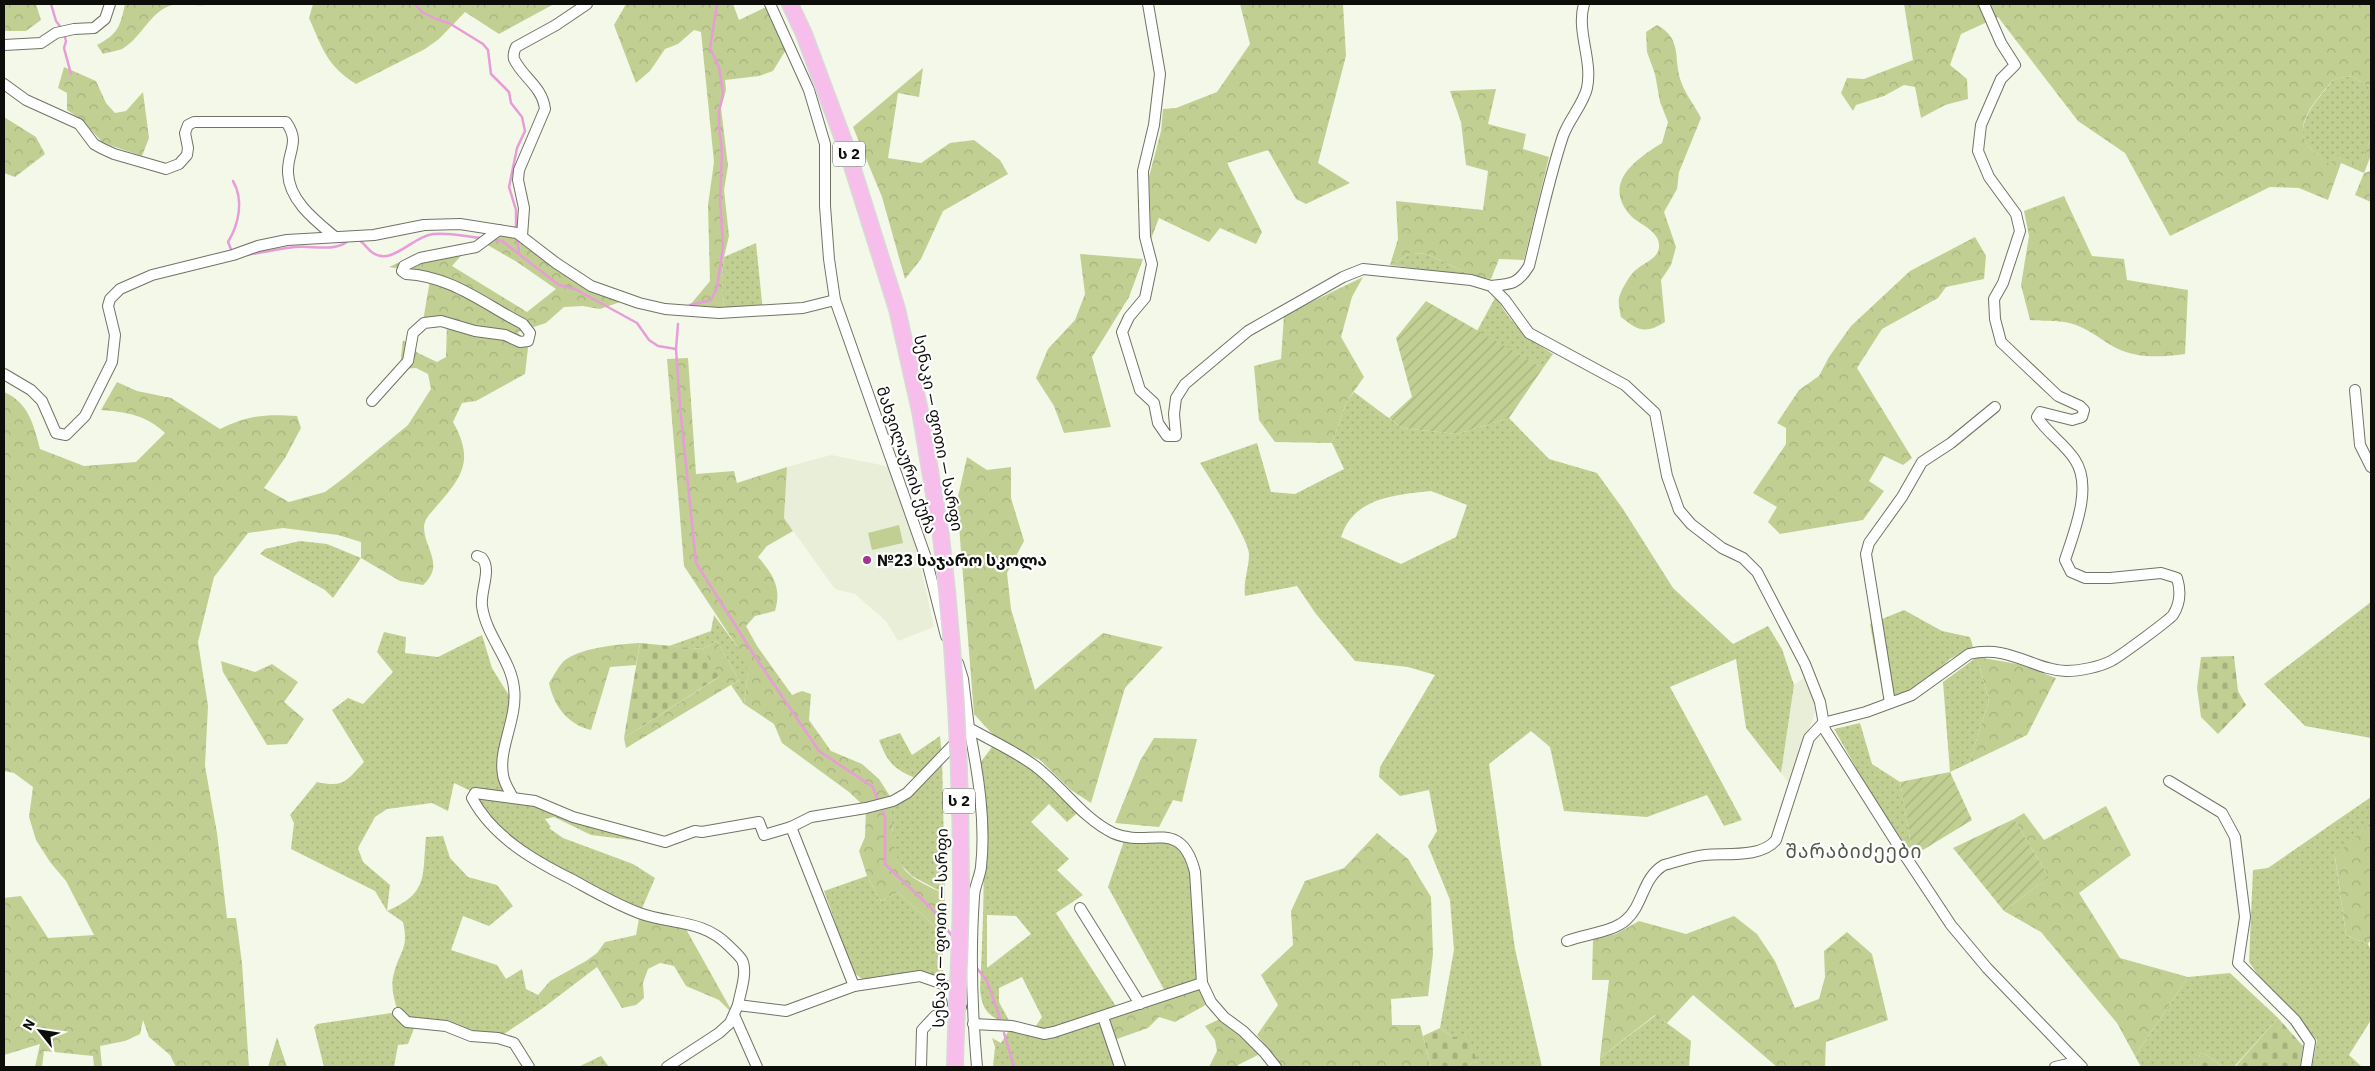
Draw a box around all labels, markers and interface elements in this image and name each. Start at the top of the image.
road number: ს 2 [833,142,865,166]
street label: სენაკი — ფოთი — სარფი [910,333,968,533]
street label: მახვილაურის ქუჩა [871,384,942,537]
place label: №23 საჯარო სკოლა [877,550,1047,571]
marker: №23 საჯარო სკოლა [861,554,873,566]
road number: ს 2 [943,788,975,814]
street label: სენაკი — ფოთი — სარფი [928,828,952,1028]
district label: შარაბიძეები [1786,839,1922,863]
north arrow [15,1006,65,1056]
text: N [18,1016,39,1033]

